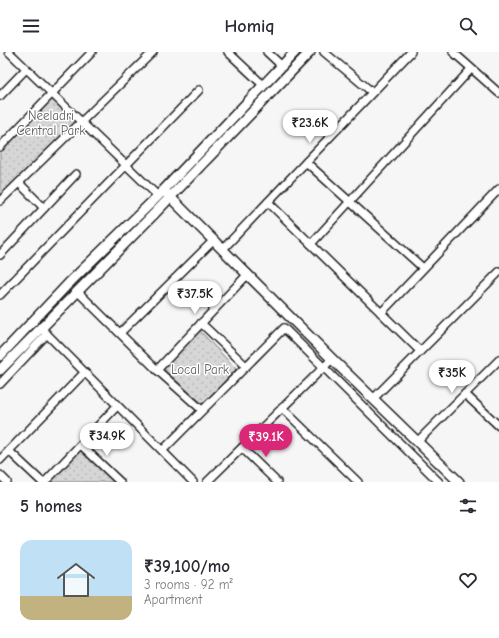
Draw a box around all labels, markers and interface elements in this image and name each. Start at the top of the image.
icon: menu [20,15,42,37]
icon: search [457,15,479,37]
text: Homiq [224,16,275,37]
park label: Neeladri Central Park [16,108,86,138]
pin: ₹23.6K [277,110,343,144]
text: ₹23.6K [292,115,328,130]
pin: ₹37.5K [162,281,228,315]
text: ₹37.5K [177,286,213,301]
pin: ₹35K [428,360,476,394]
park label: Local Park [171,362,230,377]
text: ₹35K [438,365,466,380]
pin: ₹34.9K [74,423,140,457]
pin: ₹39.1K [233,424,299,458]
text: ₹34.9K [89,428,125,443]
text: ₹39.1K [248,429,284,444]
icon: filters [457,495,479,517]
text: 5 homes [20,497,82,516]
icon: home [52,556,100,604]
text: ₹39,100/mo [144,557,230,576]
icon: heart [457,569,479,591]
text: 3 rooms · 92 m² [144,577,233,592]
text: Apartment [144,592,202,607]

